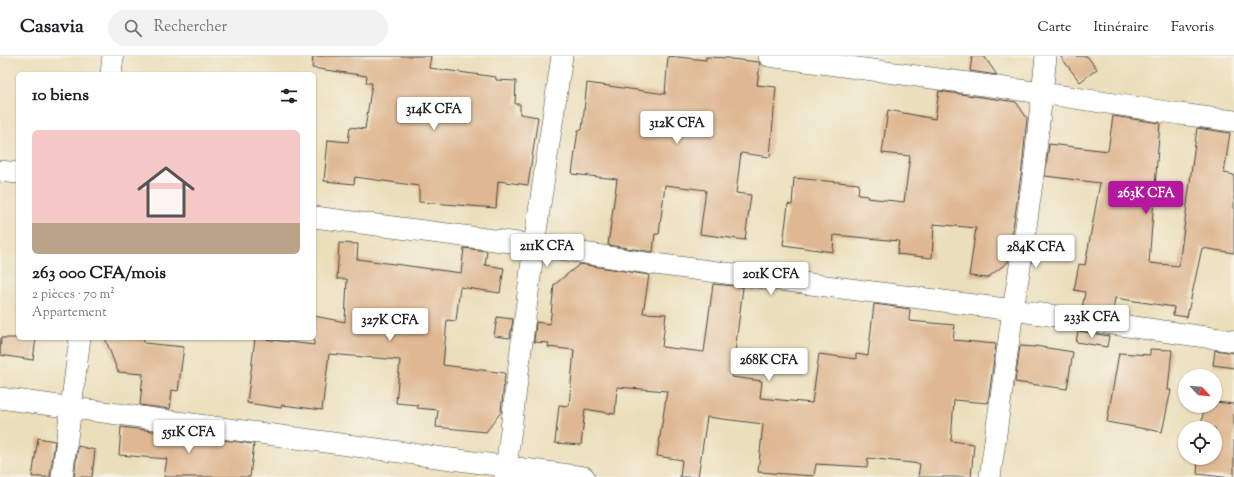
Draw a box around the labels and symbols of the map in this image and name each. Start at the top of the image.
pin: 314K CFA [393,97,475,131]
pin: 312K CFA [636,111,718,145]
pin: 263K CFA [1105,181,1187,215]
pin: 211K CFA [506,234,588,268]
pin: 284K CFA [995,235,1077,269]
pin: 201K CFA [730,262,812,296]
pin: 233K CFA [1051,305,1133,339]
pin: 327K CFA [349,308,431,342]
pin: 268K CFA [728,348,810,382]
north arrow [1178,369,1222,413]
pin: 551K CFA [148,420,230,454]

